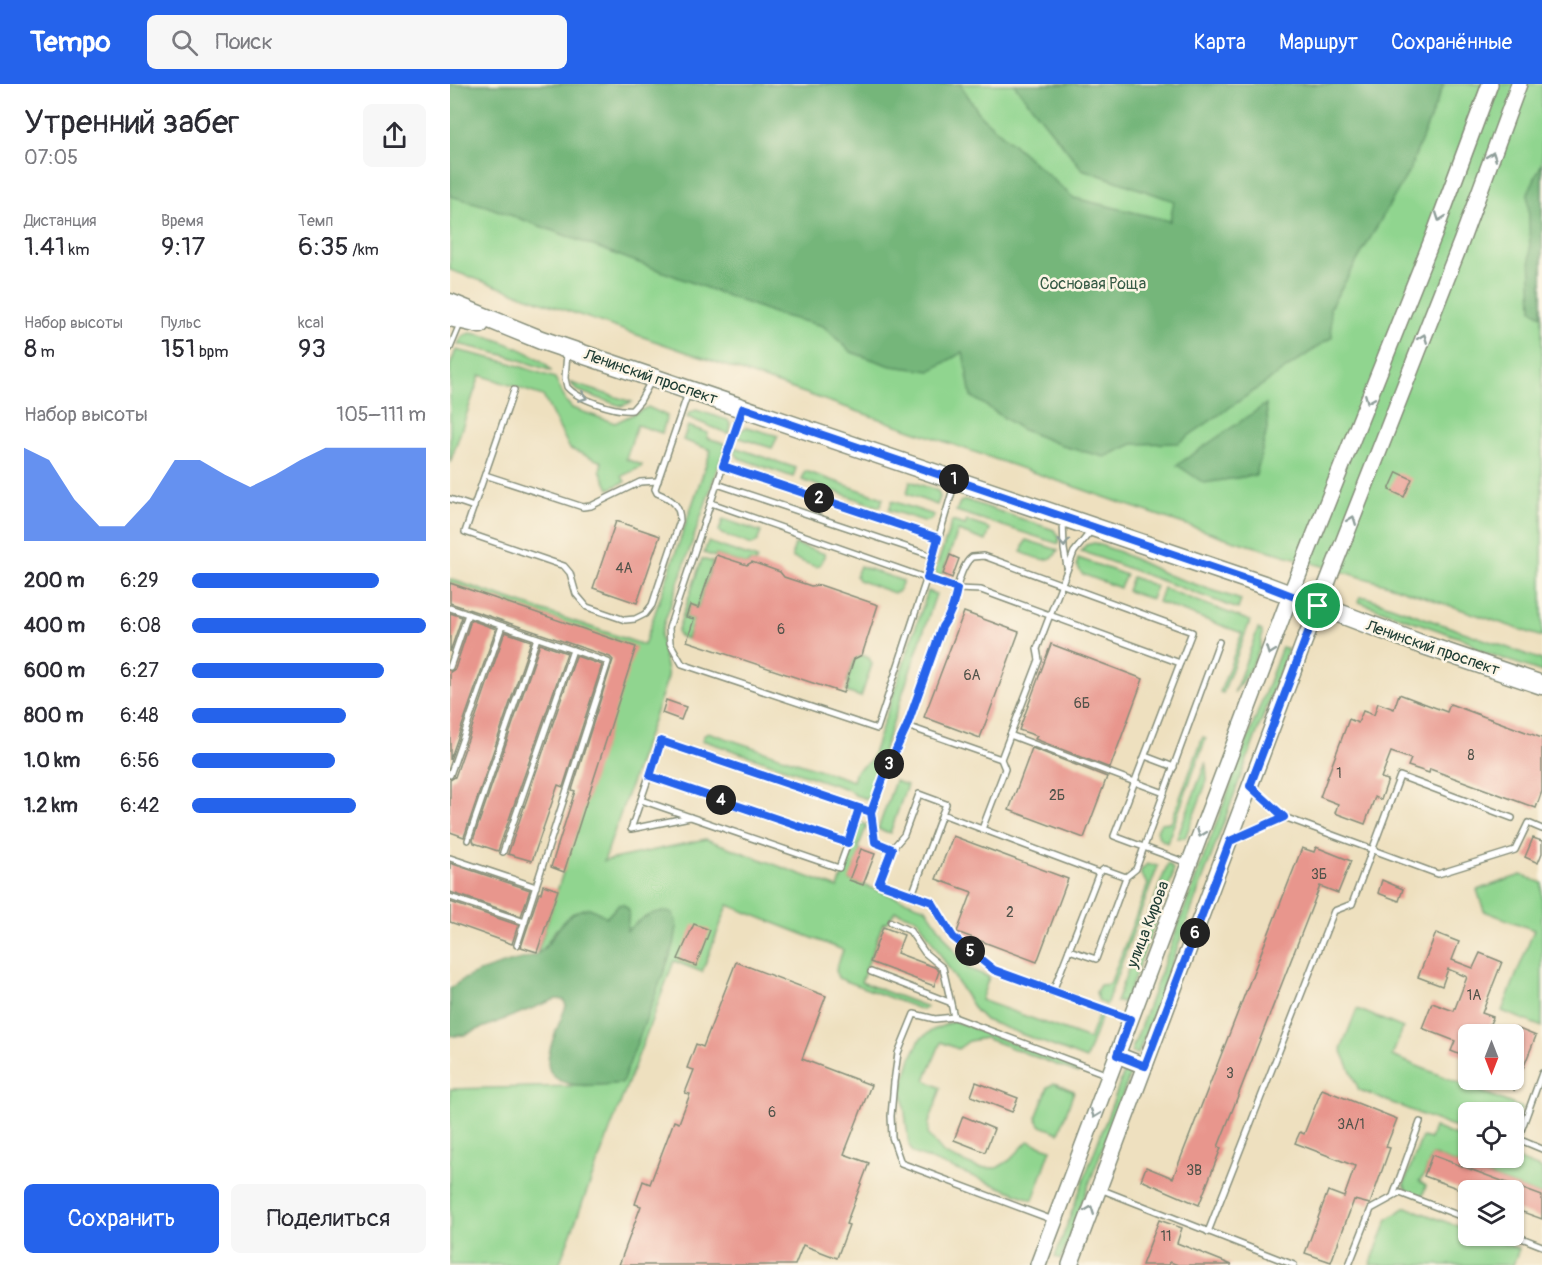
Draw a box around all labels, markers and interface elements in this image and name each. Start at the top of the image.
search box [147,15,567,69]
text: Tempo [30,25,111,60]
icon: search [168,26,201,59]
text: Поиск [216,28,273,56]
text: Карта [1194,29,1246,56]
text: Маршрут [1279,29,1358,56]
text: Сохранённые [1391,29,1512,56]
text: Утренний забег [24,102,240,143]
button: share [363,104,426,167]
text: 07:05 [24,145,78,170]
one-way arrow [1485,151,1498,162]
text: Дистанция [24,211,97,231]
text: Время [161,211,204,231]
text: Темп [298,211,333,231]
one-way arrow [1435,212,1448,222]
text: 1.41 [24,231,65,263]
text: 9:17 [161,231,205,263]
text: 6:35 [298,231,349,263]
text: km [65,240,89,260]
text: /km [349,240,379,260]
park label: Сосновая Роща [1040,274,1146,294]
text: Набор высоты [24,313,123,333]
text: Пульс [161,313,201,333]
text: kcal [298,313,324,333]
text: 8 [24,333,37,365]
text: 151 [161,333,195,365]
text: 93 [298,333,326,365]
one-way arrow [1416,333,1428,344]
text: m [37,342,55,362]
text: bpm [195,342,229,362]
street label: Ленинский проспект [580,344,720,409]
one-way arrow [577,390,588,402]
one-way arrow [1364,393,1376,404]
text: Набор высоты [24,402,148,427]
text: 105–111 m [336,402,426,427]
pin: 1 [939,464,969,494]
text: 1 [951,469,957,489]
pin: 2 [804,483,834,513]
text: 2 [815,488,823,508]
one-way arrow [1345,515,1357,526]
one-way arrow [1058,538,1071,547]
house number: 4А [615,560,633,577]
text: 200 m [24,568,85,593]
text: 6:29 [120,568,158,593]
pin [1292,580,1343,631]
icon: arrive [1301,589,1334,622]
text: 400 m [24,613,85,638]
text: 6:08 [120,613,161,638]
street label: Ленинский проспект [1362,615,1502,680]
house number: 6 [777,621,785,638]
one-way arrow [1264,645,1277,656]
text: 600 m [24,658,85,683]
text: 6:27 [120,658,159,683]
house number: 6А [963,667,981,684]
house number: 6Б [1074,695,1090,712]
text: 800 m [24,703,84,728]
text: 6:48 [120,703,159,728]
house number: 8 [1467,747,1475,764]
text: 1.0 km [24,748,80,773]
text: 6:56 [120,748,159,773]
pin: 3 [874,749,904,779]
text: 3 [885,754,893,774]
house number: 1 [1336,765,1342,782]
pin: 4 [706,785,736,815]
house number: 2Б [1049,787,1065,804]
text: 4 [716,790,726,810]
text: 1.2 km [24,793,78,818]
text: 6:42 [120,793,160,818]
one-way arrow [1195,827,1208,838]
house number: 3Б [1311,866,1327,883]
street label: улица Кирова [1122,878,1174,971]
house number: 2 [1006,904,1014,921]
pin: 6 [1180,918,1210,948]
text: 6 [1190,923,1200,943]
pin: 5 [955,936,985,966]
text: 5 [966,941,974,961]
house number: 1А [1467,987,1481,1004]
north arrow [1458,1024,1524,1090]
map controls [1458,1024,1524,1246]
house number: 3 [1226,1065,1234,1082]
button: locate [1458,1102,1524,1168]
house number: 6 [768,1104,776,1121]
one-way arrow [1089,1108,1102,1119]
house number: 3А/1 [1337,1116,1365,1133]
house number: 3В [1186,1162,1202,1179]
button: layers [1458,1180,1524,1246]
button: Сохранить [24,1184,219,1253]
button: Поделиться [231,1184,426,1253]
one-way arrow [1083,1205,1095,1216]
house number: 11 [1161,1228,1171,1245]

